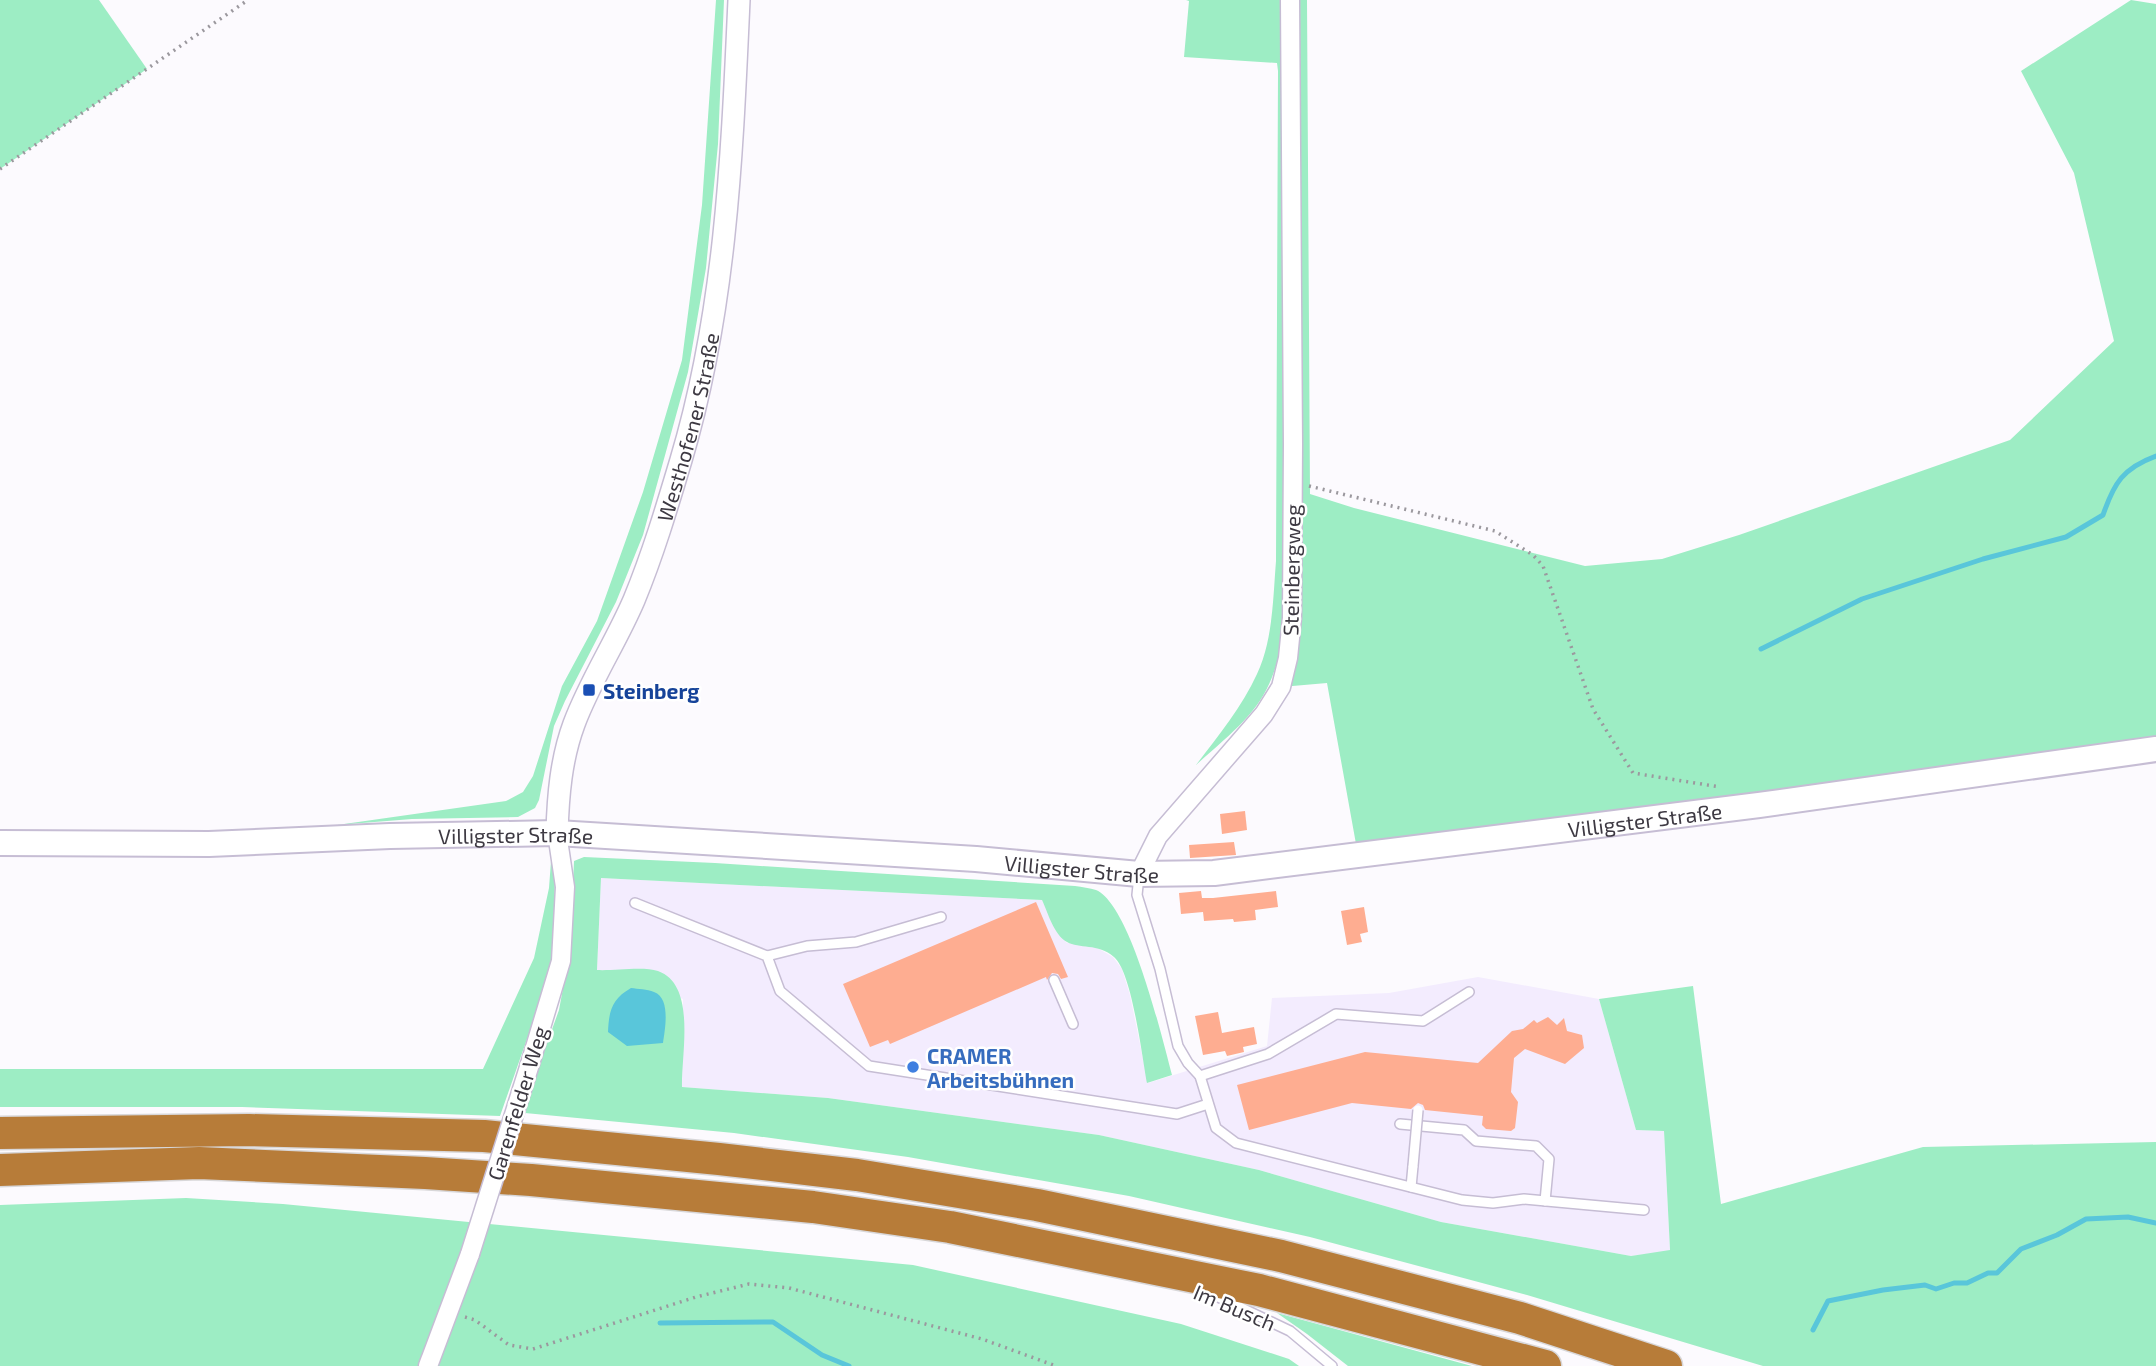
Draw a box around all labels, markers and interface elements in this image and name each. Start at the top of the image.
street label: Westhofener Straße [651,331,723,524]
street label: Steinbergweg [1277,504,1305,636]
place label: Steinberg [603,678,700,703]
marker: Steinberg [581,682,597,698]
street label: Villigster Straße [1566,797,1723,841]
street label: Villigster Straße [438,820,594,848]
street label: Villigster Straße [1003,849,1159,887]
street label: Garenfelder Weg [482,1023,552,1183]
place label: CRAMER Arbeitsbühnen [927,1043,1074,1092]
marker: CRAMER Arbeitsbühnen [905,1059,921,1075]
street label: Im Busch [1190,1279,1280,1335]

